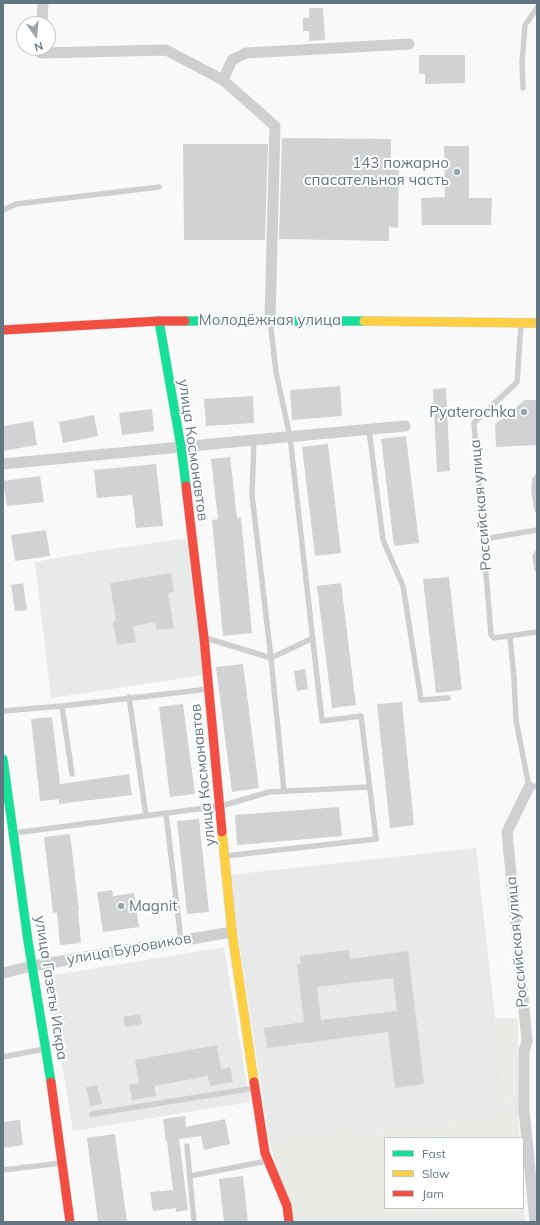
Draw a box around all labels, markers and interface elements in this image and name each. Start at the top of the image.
north arrow [16,16,56,56]
text: N [33,39,45,54]
place label: 143 пожарно спасательная часть [304,154,449,189]
marker: 143 пожарно спасательная часть [452,167,462,177]
street label: Молодёжная улица [199,311,341,329]
street label: улица Космонавтов [174,378,212,522]
place label: Pyaterochka [429,403,516,421]
marker: Pyaterochka [519,407,529,417]
street label: Российская улица [466,439,496,571]
street label: улица Космонавтов [187,703,219,847]
street label: Российская улица [502,876,532,1008]
place label: Magnit [129,897,178,915]
marker: Magnit [116,901,126,911]
street label: улица Газеты Искра [31,914,71,1062]
street label: улица Буровиков [65,929,193,969]
legend [384,1137,524,1209]
text: Fast [422,1146,446,1161]
text: Slow [422,1166,450,1181]
text: Jam [422,1186,444,1201]

